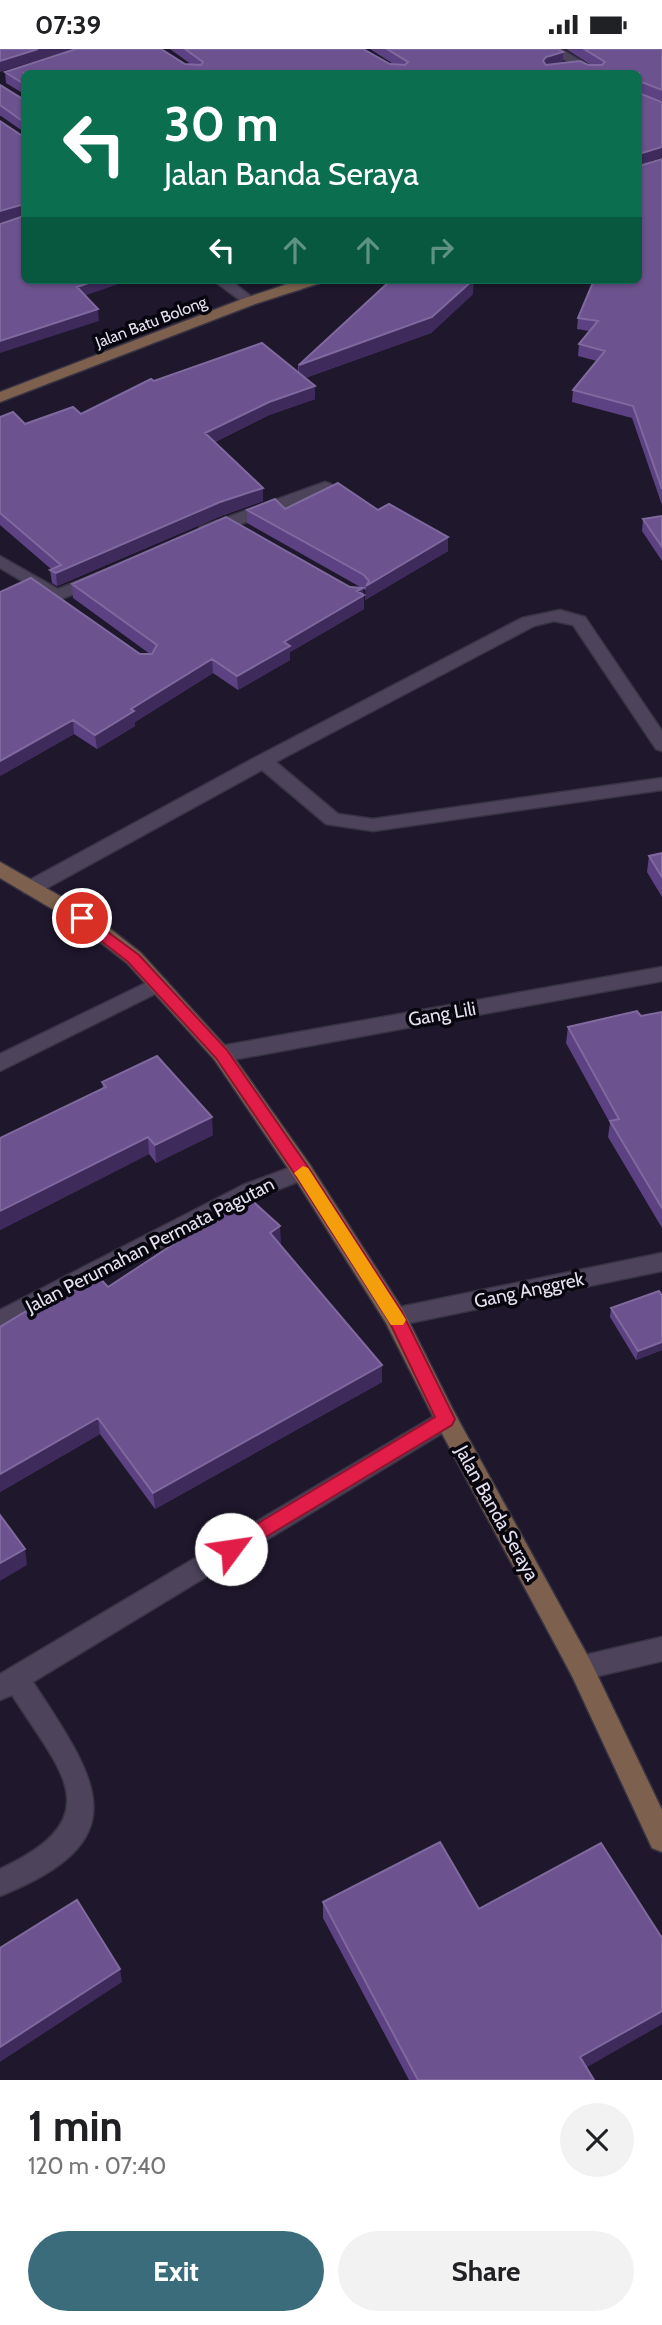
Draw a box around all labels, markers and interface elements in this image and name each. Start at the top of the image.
text: 07:39 [35,9,101,41]
text: 30 m [164,94,279,153]
icon: left [49,98,140,189]
text: Jalan Banda Seraya [164,154,419,193]
icon: left [203,231,241,269]
icon: ahead [276,231,314,269]
icon: ahead [349,231,387,269]
icon: right [422,231,460,269]
street label: Jalan Batu Bolong [92,292,210,352]
pin [52,888,112,948]
icon: arrive [63,899,101,937]
street label: Gang Lili [406,997,478,1031]
street label: Jalan Perumahan Permata Pagutan [21,1172,278,1318]
street label: Gang Anggrek [472,1267,586,1313]
street label: Jalan Banda Seraya [450,1440,544,1585]
position arrow [194,1512,268,1586]
text: 1 min [28,2100,123,2152]
button: close [560,2103,634,2177]
text: 120 m · 07:40 [28,2152,166,2180]
button: Exit [28,2231,324,2311]
button: Share [338,2231,634,2311]

